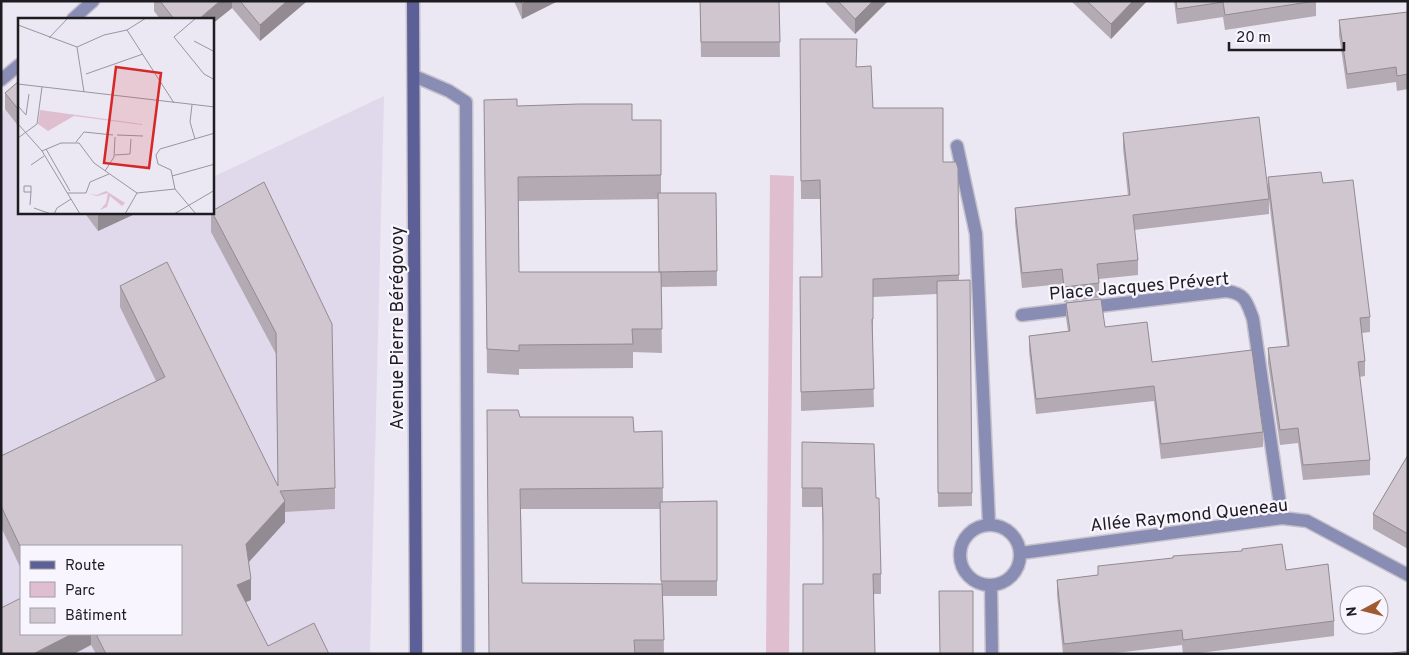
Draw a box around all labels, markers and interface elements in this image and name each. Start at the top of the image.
inset map [18,18,214,214]
scale bar [1229,20,1344,52]
text: 20 m [1236,29,1271,48]
street label: Avenue Pierre Bérégovoy [387,226,410,430]
street label: Place Jacques Prévert [1048,268,1230,307]
street label: Allée Raymond Queneau [1089,495,1289,538]
legend [20,545,182,635]
text: Route [65,557,105,576]
text: Parc [65,582,95,601]
north arrow [1339,585,1389,635]
text: N [1344,605,1362,617]
text: Bâtiment [65,607,127,626]

